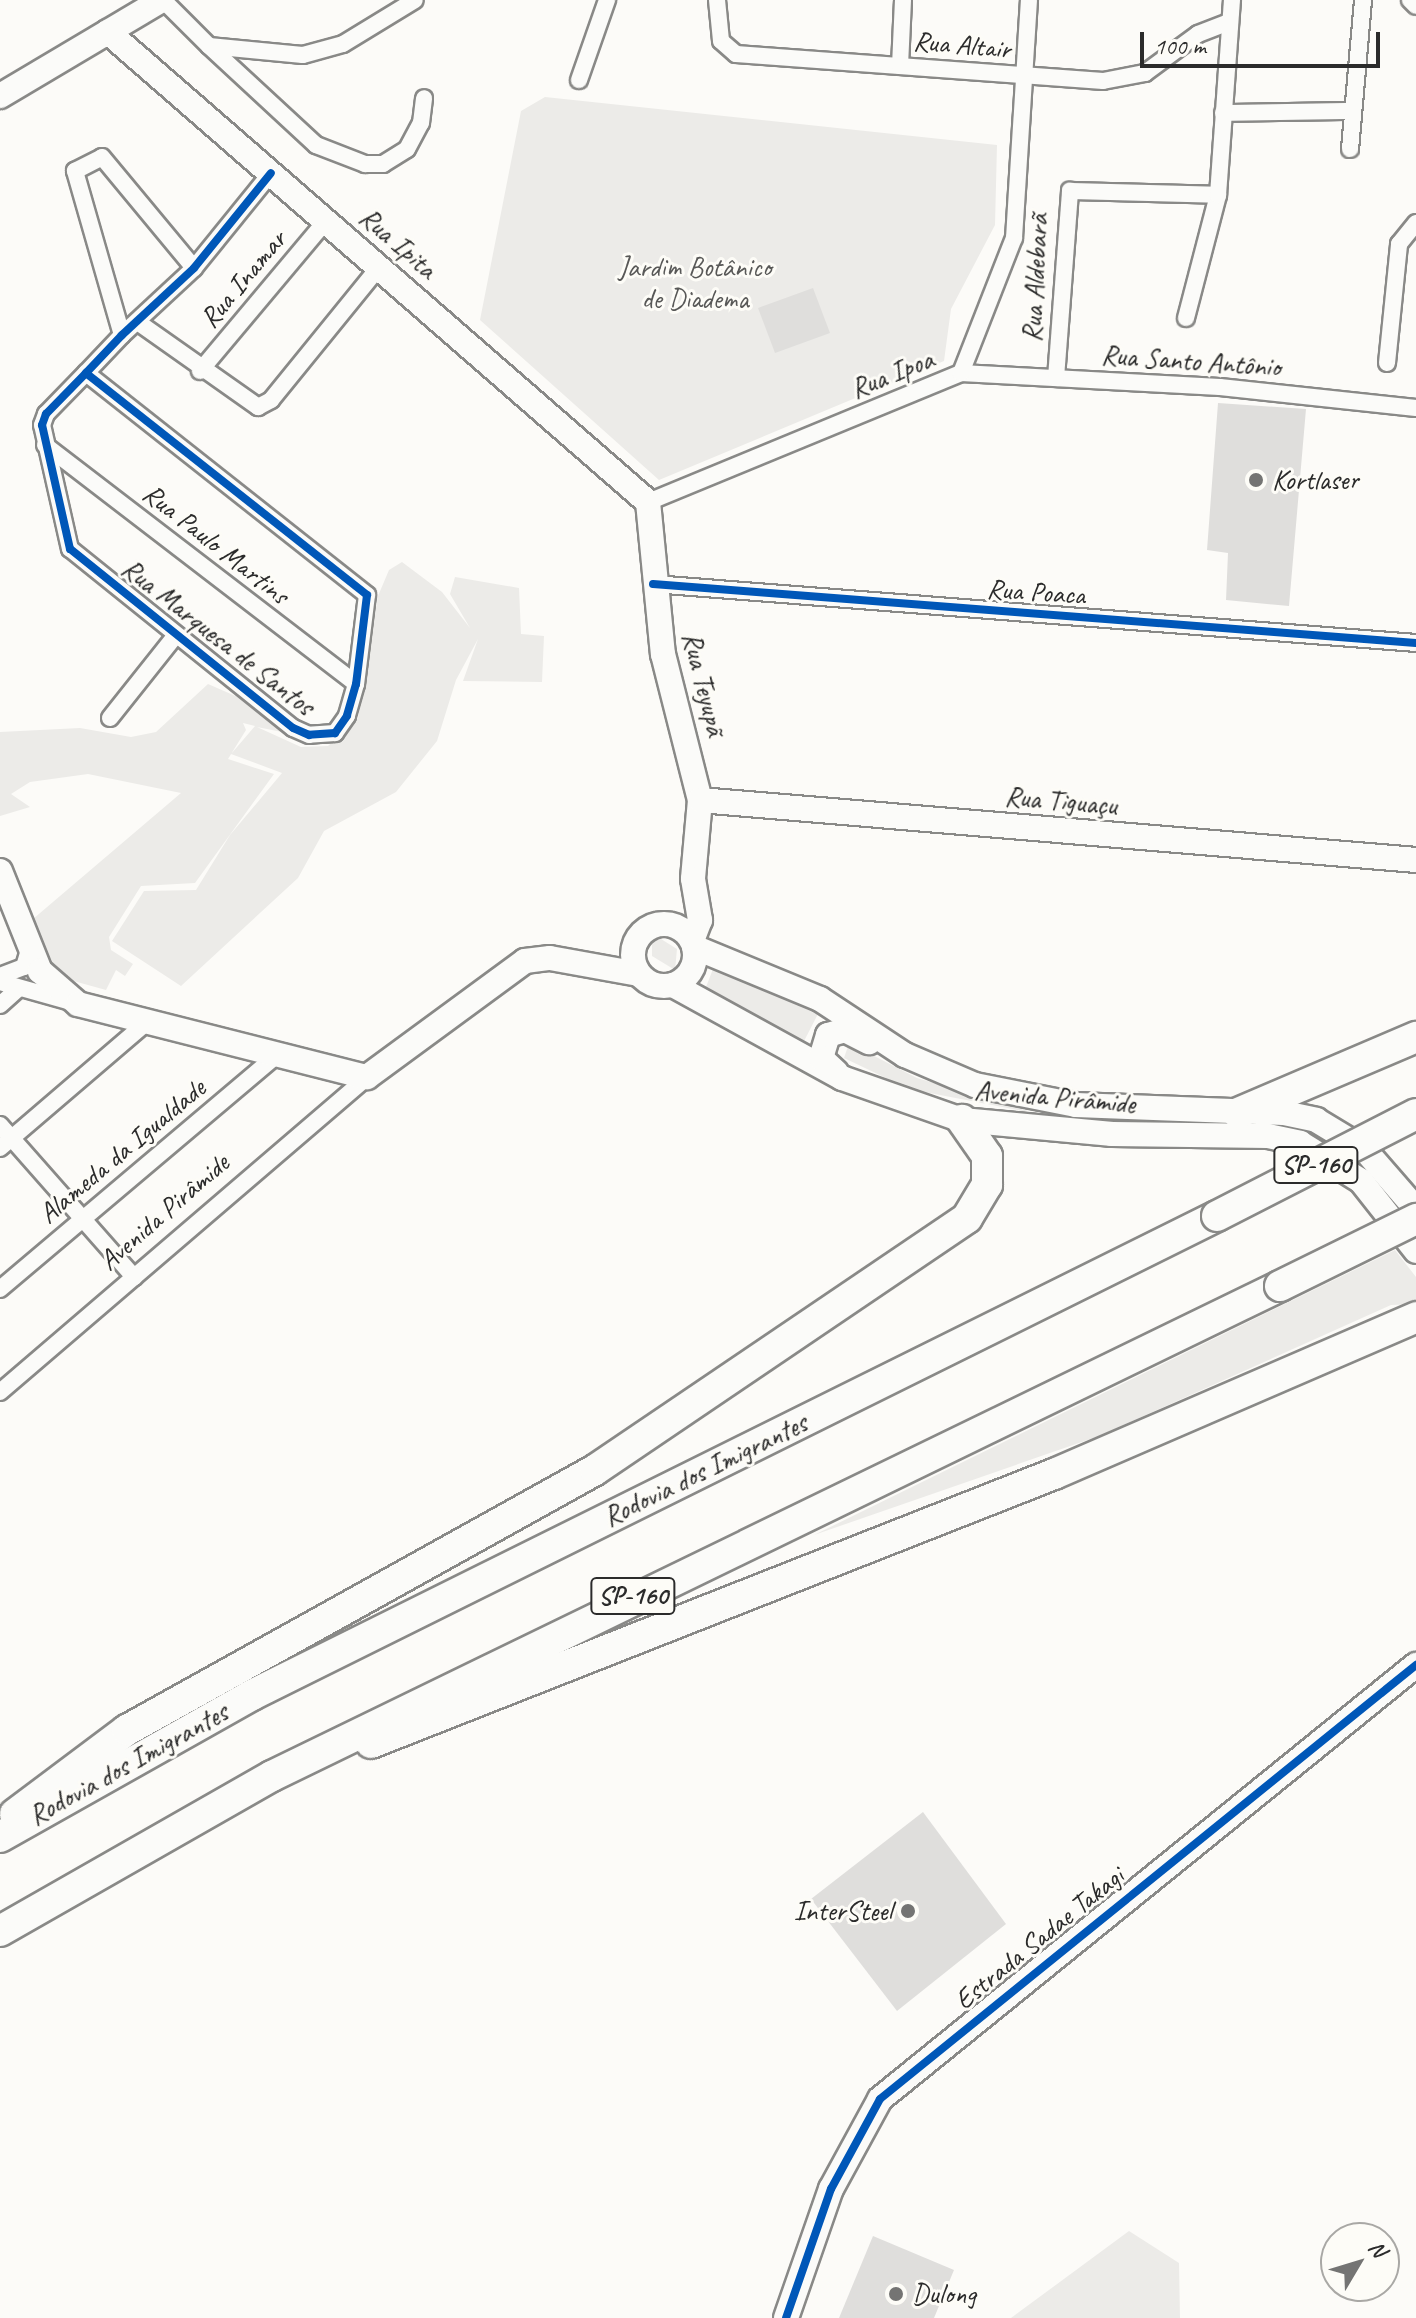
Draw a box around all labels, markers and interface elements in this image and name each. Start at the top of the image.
scale bar [1144,16,1384,66]
street label: Rua Altair [912,24,1012,66]
text: 100 m [1154,31,1206,61]
street label: Rua Ipita [353,201,443,285]
street label: Rua Aldebarã [1015,214,1055,342]
street label: Rua Inamar [193,223,293,335]
park label: Jardim Botânico de Diadema [619,250,771,316]
street label: Rua Santo Antônio [1100,338,1282,384]
street label: Rua Ipoa [846,342,938,406]
place label: Kortlaser [1272,463,1358,497]
marker: Kortlaser [1247,471,1265,489]
street label: Rua Paulo Martins [136,476,296,612]
street label: Rua Marquesa de Santos [114,551,322,723]
street label: Rua Poaca [986,572,1086,612]
street label: Rua Teyupã [675,629,733,739]
street label: Rua Tiguaçu [1003,779,1119,823]
street label: Alameda da Igualdade [32,1072,212,1230]
street label: Avenida Pirâmide [973,1073,1137,1121]
road number: SP-160 [1272,1143,1360,1187]
street label: Avenida Pirâmide [92,1146,236,1278]
street label: Rodovia dos Imigrantes [599,1407,811,1533]
road number: SP-160 [589,1574,677,1618]
street label: Rodovia dos Imigrantes [24,1696,232,1832]
street label: Estrada Sadae Takagi [948,1860,1130,2016]
place label: InterSteel [794,1894,892,1928]
marker: InterSteel [899,1902,917,1920]
north arrow [1320,2222,1400,2302]
text: N [1362,2234,1393,2262]
place label: Dulong [912,2277,976,2311]
marker: Dulong [887,2285,905,2303]

